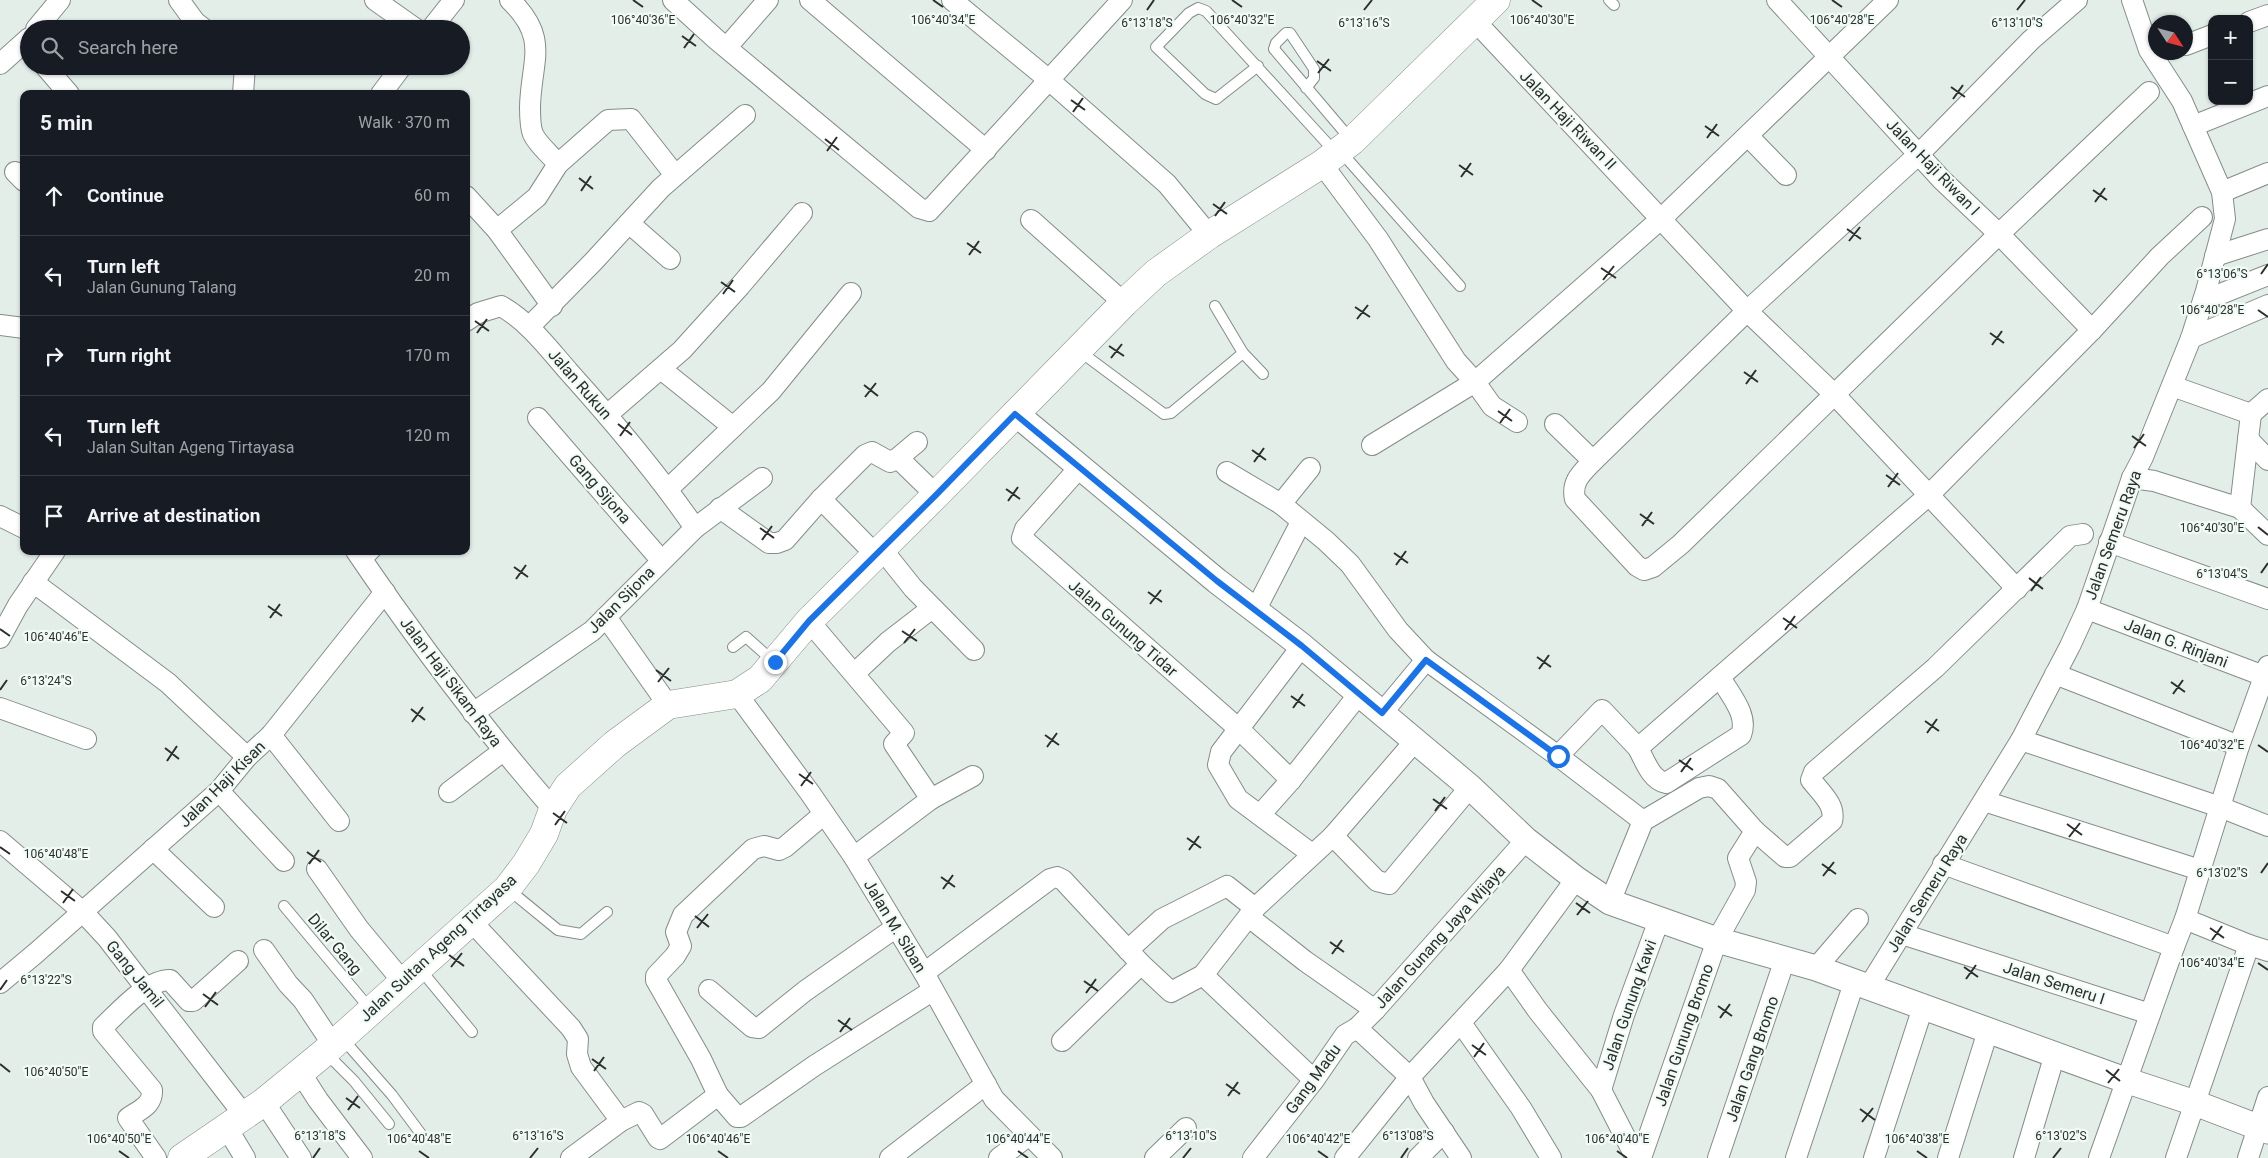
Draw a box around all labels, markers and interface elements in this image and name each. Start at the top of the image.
text: 106°40'36"E [611,13,675,27]
text: 106°40'34"E [911,13,975,27]
text: 106°40'32"E [1210,13,1274,27]
text: 106°40'30"E [1510,13,1574,27]
text: 106°40'28"E [1810,13,1874,27]
north arrow [2148,15,2193,60]
map controls [2208,15,2253,105]
button: + [2208,15,2253,60]
text: 6°13'18"S [1121,16,1173,30]
text: 6°13'16"S [1338,16,1390,30]
text: 6°13'10"S [1991,16,2043,30]
search box [20,20,470,75]
icon: search [38,34,66,62]
text: Search here [78,36,178,59]
button: − [2208,60,2253,105]
street label: Jalan Haji Riwan II [1516,66,1620,174]
text: 5 min [40,111,93,135]
text: Walk · 370 m [358,113,450,132]
street label: Jalan Haji Riwan I [1882,115,1984,219]
icon: ahead [40,182,68,210]
text: Continue [87,184,164,207]
text: 60 m [414,186,450,205]
text: Turn left [87,255,160,278]
icon: left [40,262,68,290]
text: 20 m [414,266,450,285]
text: 6°13'06"S [2196,267,2248,281]
text: Jalan Gunung Talang [87,278,237,297]
text: 106°40'28"E [2180,303,2244,317]
icon: right [40,342,68,370]
text: Turn right [87,344,171,367]
street label: Jalan Rukun [544,345,616,423]
text: 170 m [405,346,450,365]
text: Turn left [87,415,160,438]
icon: left [40,422,68,450]
text: 120 m [405,426,450,445]
text: Jalan Sultan Ageng Tirtayasa [87,438,294,457]
street label: Gang Sijona [565,451,635,527]
street label: Jalan Semeru Raya [2081,468,2145,602]
icon: arrive [40,502,68,530]
text: Arrive at destination [87,504,260,527]
text: 106°40'30"E [2180,521,2244,535]
street label: Jalan Sijona [584,563,658,637]
text: 6°13'04"S [2196,567,2248,581]
street label: Jalan Gunung Tidar [1065,575,1182,681]
street label: Jalan Haji Sikam Raya [396,613,506,751]
street label: Jalan G. Rinjani [2121,614,2231,672]
text: 106°40'46"E [24,630,88,644]
route end [764,651,787,674]
text: 6°13'24"S [20,674,72,688]
street label: Jalan Haji Kisan [175,737,269,831]
text: 106°40'32"E [2180,738,2244,752]
route start [1547,745,1570,768]
street label: Jalan Semeru Raya [1883,830,1971,956]
text: 106°40'48"E [24,847,88,861]
street label: Jalan Gunang Jaya Wijaya [1371,861,1509,1013]
text: 6°13'02"S [2196,866,2248,880]
street label: Jalan Sultan Ageng Tirtayasa [356,870,520,1026]
street label: Jalan M. Siban [860,876,930,976]
street label: Dilar Gang [304,910,366,978]
street label: Gang Jamil [102,937,168,1011]
street label: Jalan Gunung Kawi [1598,937,1660,1073]
text: 106°40'34"E [2180,956,2244,970]
street label: Jalan Semeru I [2001,958,2107,1008]
street label: Jalan Gunung Bromo [1651,961,1717,1109]
text: 6°13'22"S [20,973,72,987]
street label: Jalan Gang Bromo [1722,994,1782,1124]
street label: Gang Madu [1281,1040,1345,1118]
text: 106°40'50"E [24,1065,88,1079]
text: 6°13'18"S [294,1129,346,1143]
text: 6°13'16"S [512,1129,564,1143]
text: 6°13'10"S [1165,1129,1217,1143]
text: 6°13'08"S [1382,1129,1434,1143]
text: 6°13'02"S [2035,1129,2087,1143]
text: 106°40'50"E [87,1132,151,1146]
text: 106°40'48"E [387,1132,451,1146]
text: 106°40'46"E [686,1132,750,1146]
text: 106°40'44"E [986,1132,1050,1146]
text: 106°40'42"E [1286,1132,1350,1146]
text: 106°40'40"E [1585,1132,1649,1146]
text: 106°40'38"E [1885,1132,1949,1146]

